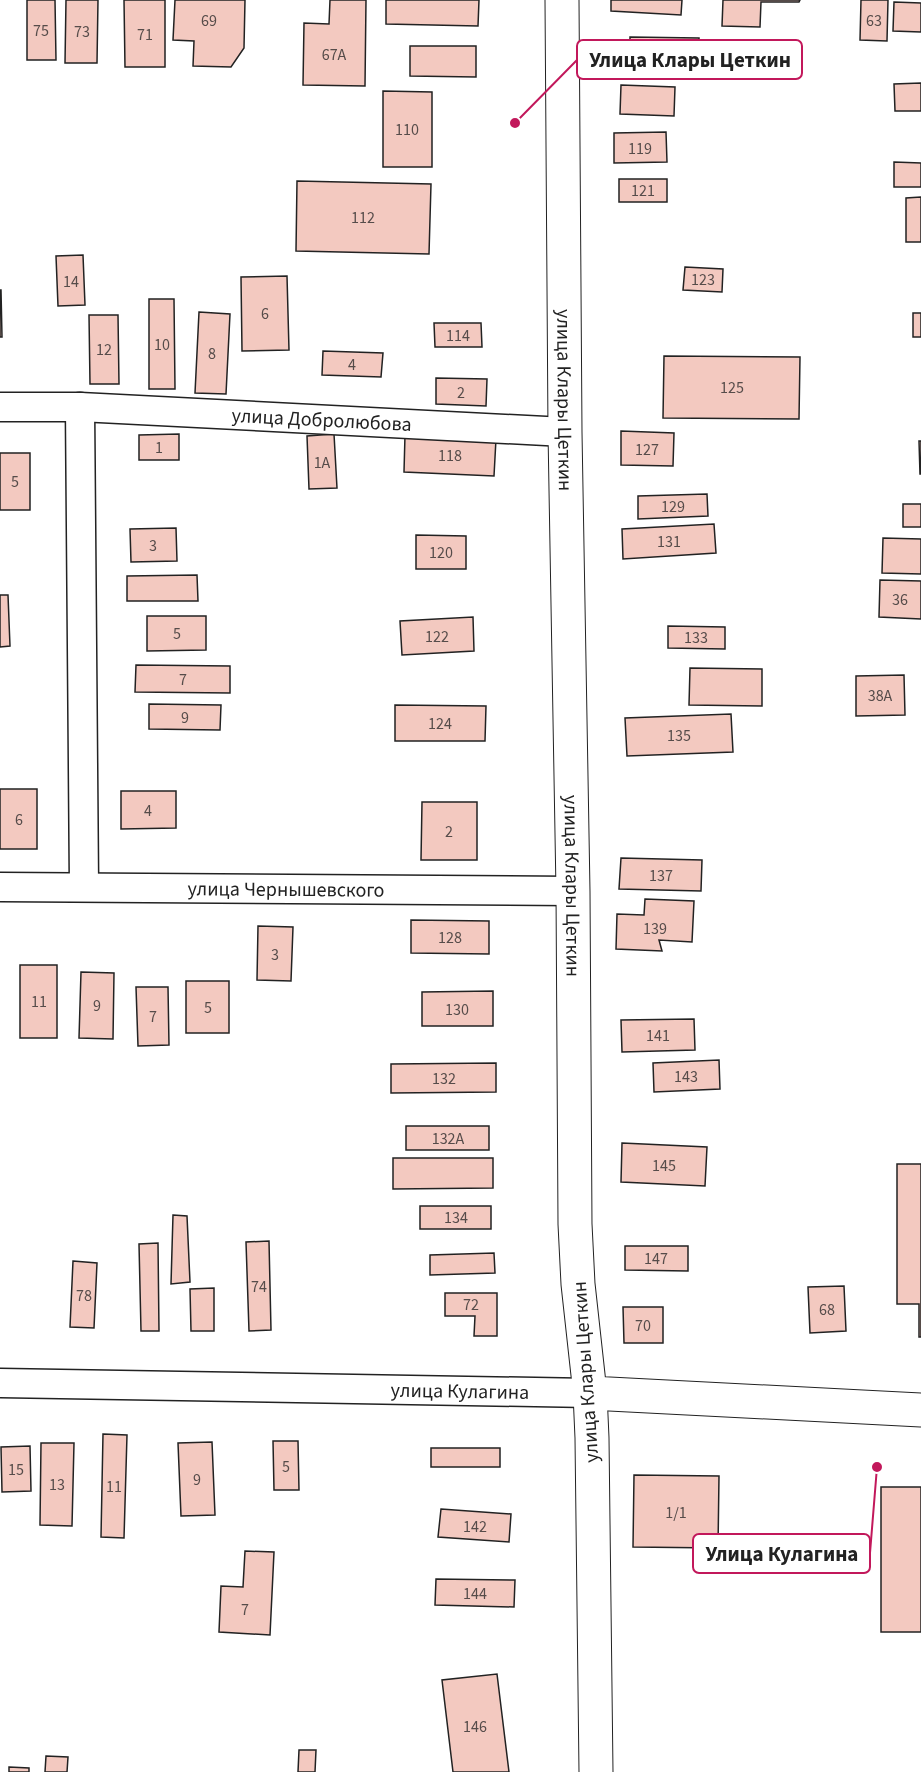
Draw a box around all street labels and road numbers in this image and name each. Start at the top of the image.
street label: улица Клары Цеткин [549,309,579,491]
street label: улица Добролюбова [231,402,412,439]
street label: улица Клары Цеткин [556,795,587,977]
street label: улица Чернышевского [187,875,385,905]
street label: улица Клары Цеткин [566,1280,606,1464]
street label: улица Кулагина [390,1377,529,1407]

